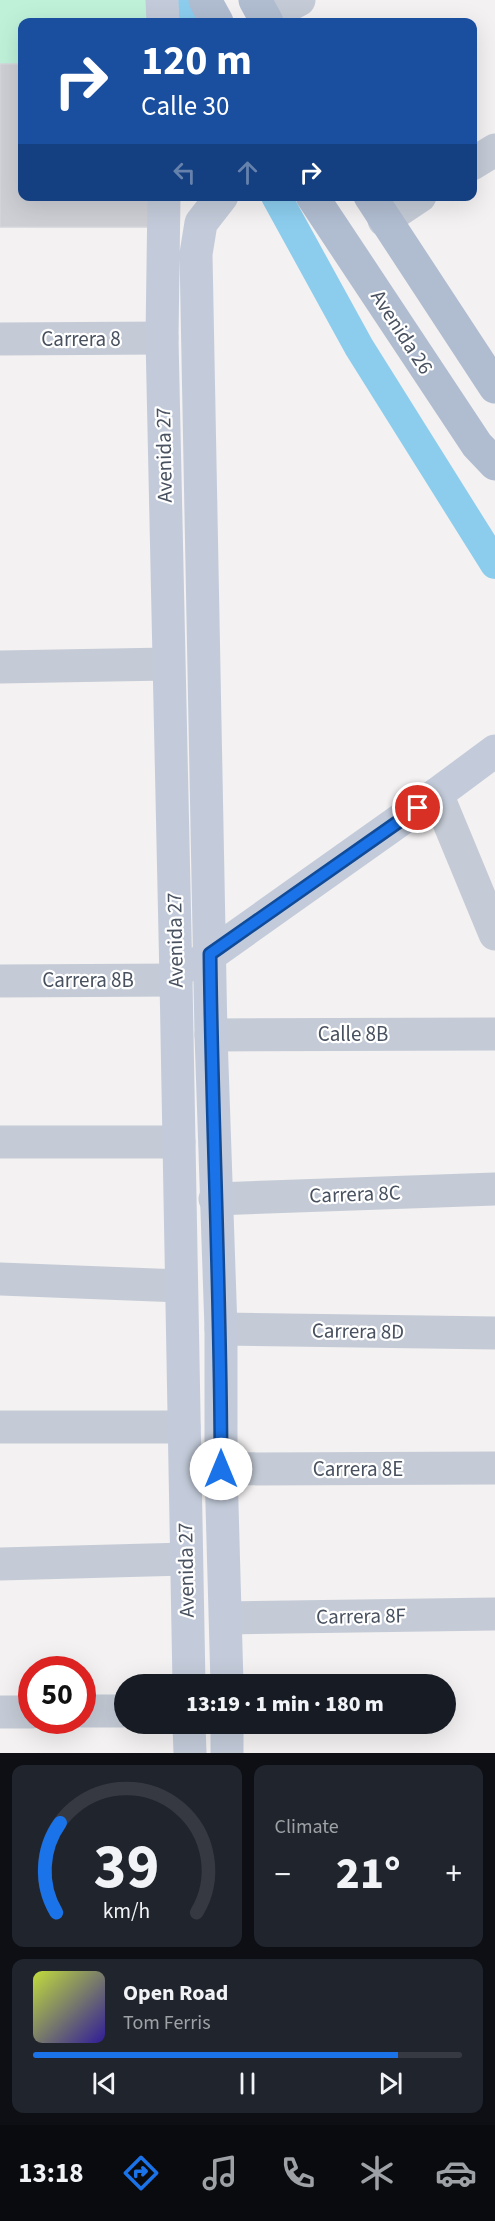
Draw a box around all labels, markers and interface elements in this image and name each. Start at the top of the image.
text: 120 m [141,31,252,91]
icon: right [42,42,120,120]
text: Calle 30 [141,87,229,126]
icon: left [168,156,201,189]
icon: ahead [231,156,264,189]
icon: right [294,156,327,189]
street label: Avenida 26 [363,284,441,380]
street label: Carrera 8 [41,324,121,354]
street label: Avenida 27 [148,407,180,503]
pin [392,782,443,833]
icon: arrive [401,791,434,824]
street label: Avenida 27 [159,892,191,988]
street label: Carrera 8B [42,965,134,995]
street label: Calle 8B [318,1019,388,1049]
street label: Carrera 8C [309,1177,401,1211]
street label: Carrera 8D [312,1315,404,1347]
position arrow [189,1437,253,1501]
street label: Carrera 8E [313,1454,403,1484]
street label: Avenida 27 [170,1522,202,1618]
street label: Carrera 8F [316,1600,406,1632]
speed limit sign: 50 [18,1656,96,1734]
text: 13:19 · 1 min · 180 m [186,1688,384,1720]
text: Climate [275,1813,339,1841]
text: 39 [94,1823,160,1912]
text: 21° [336,1842,401,1906]
text: − [275,1851,291,1898]
text: + [446,1851,462,1898]
text: km/h [103,1896,151,1927]
text: Open Road [123,1977,228,2009]
text: Tom Ferris [123,2009,211,2037]
icon: previous [88,2067,121,2100]
icon: pause [231,2067,264,2100]
icon: next [374,2067,407,2100]
icon: directions [120,2152,162,2194]
icon: music [199,2152,241,2194]
icon: phone [277,2152,319,2194]
icon: climate [356,2152,398,2194]
icon: car [435,2152,477,2194]
text: 13:18 [18,2154,83,2193]

